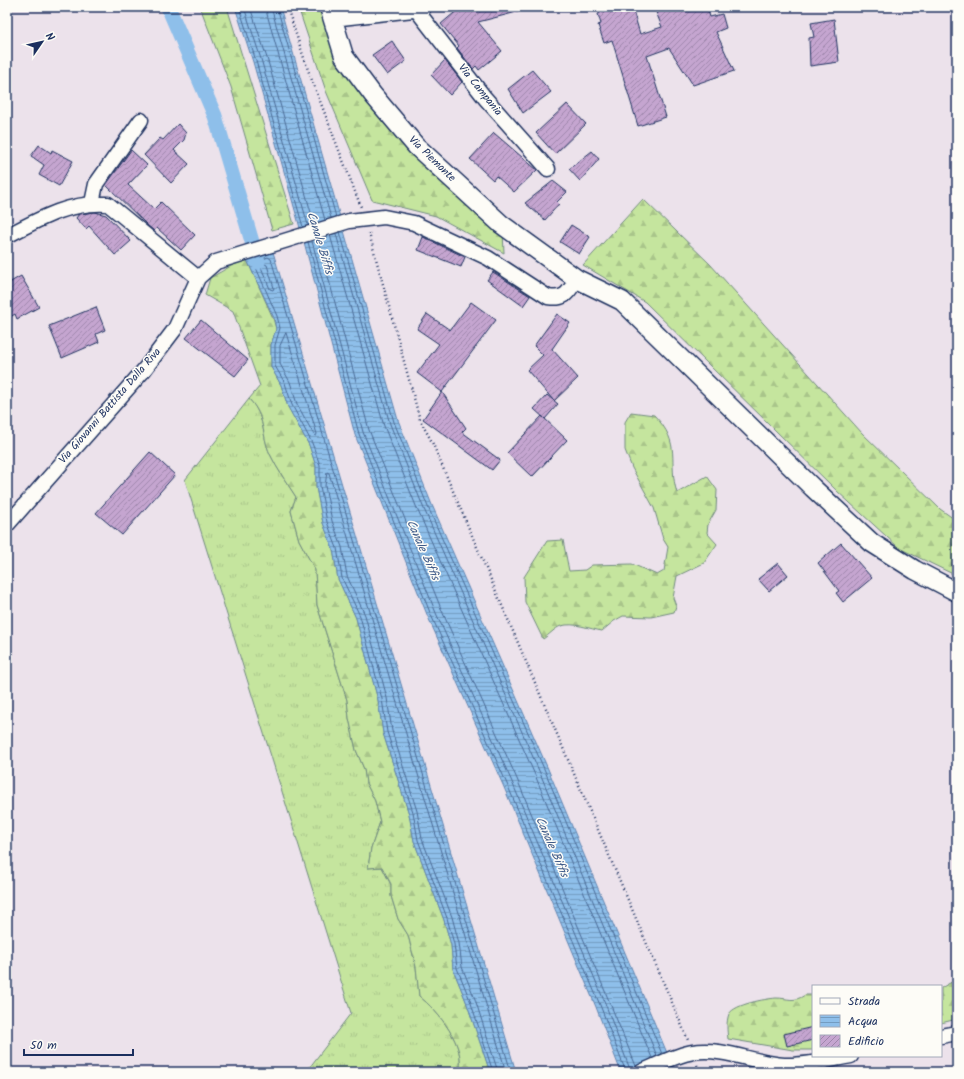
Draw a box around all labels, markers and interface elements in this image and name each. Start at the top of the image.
north arrow [22,22,62,62]
text: N [40,29,59,45]
street label: Via Campania [453,60,507,120]
street label: Via Piemonte [404,132,460,186]
water label: Canale Biffis [301,209,339,278]
street label: Via Giovanni Battista Dalla Riva [54,344,166,468]
water label: Canale Biffis [401,517,446,585]
water label: Canale Biffis [530,814,575,882]
legend [812,985,942,1057]
text: Strada [848,992,881,1011]
text: Acqua [848,1012,878,1031]
scale bar [24,1031,133,1057]
text: Edificio [848,1032,884,1051]
text: 50 m [30,1036,57,1055]

